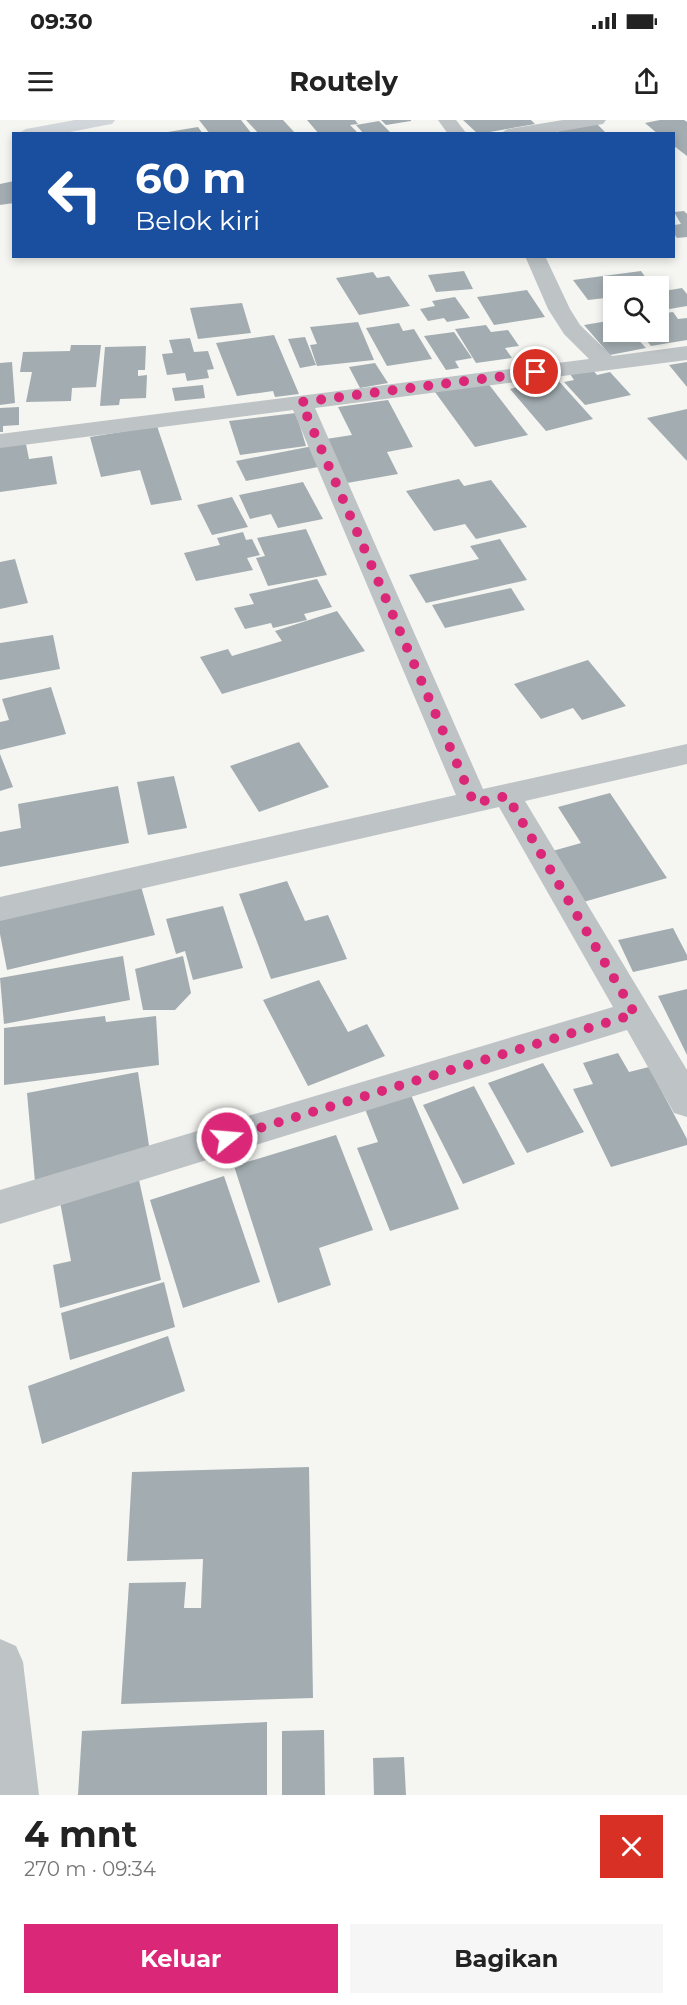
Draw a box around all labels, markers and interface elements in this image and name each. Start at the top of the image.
text: 09:30 [30,8,93,35]
icon: menu [24,65,57,98]
text: Routely [289,65,398,98]
icon: share [630,65,663,98]
text: 60 m [135,152,246,204]
icon: left [36,156,114,234]
text: Belok kiri [135,204,260,237]
map controls [603,276,669,342]
button: search [603,276,669,342]
pin [510,346,561,397]
icon: arrive [519,355,552,388]
position arrow [195,1106,259,1170]
text: 4 mnt [24,1812,137,1856]
button: close [600,1815,663,1878]
text: 270 m · 09:34 [24,1857,156,1881]
button: Keluar [24,1924,338,1993]
button: Bagikan [350,1924,663,1993]

